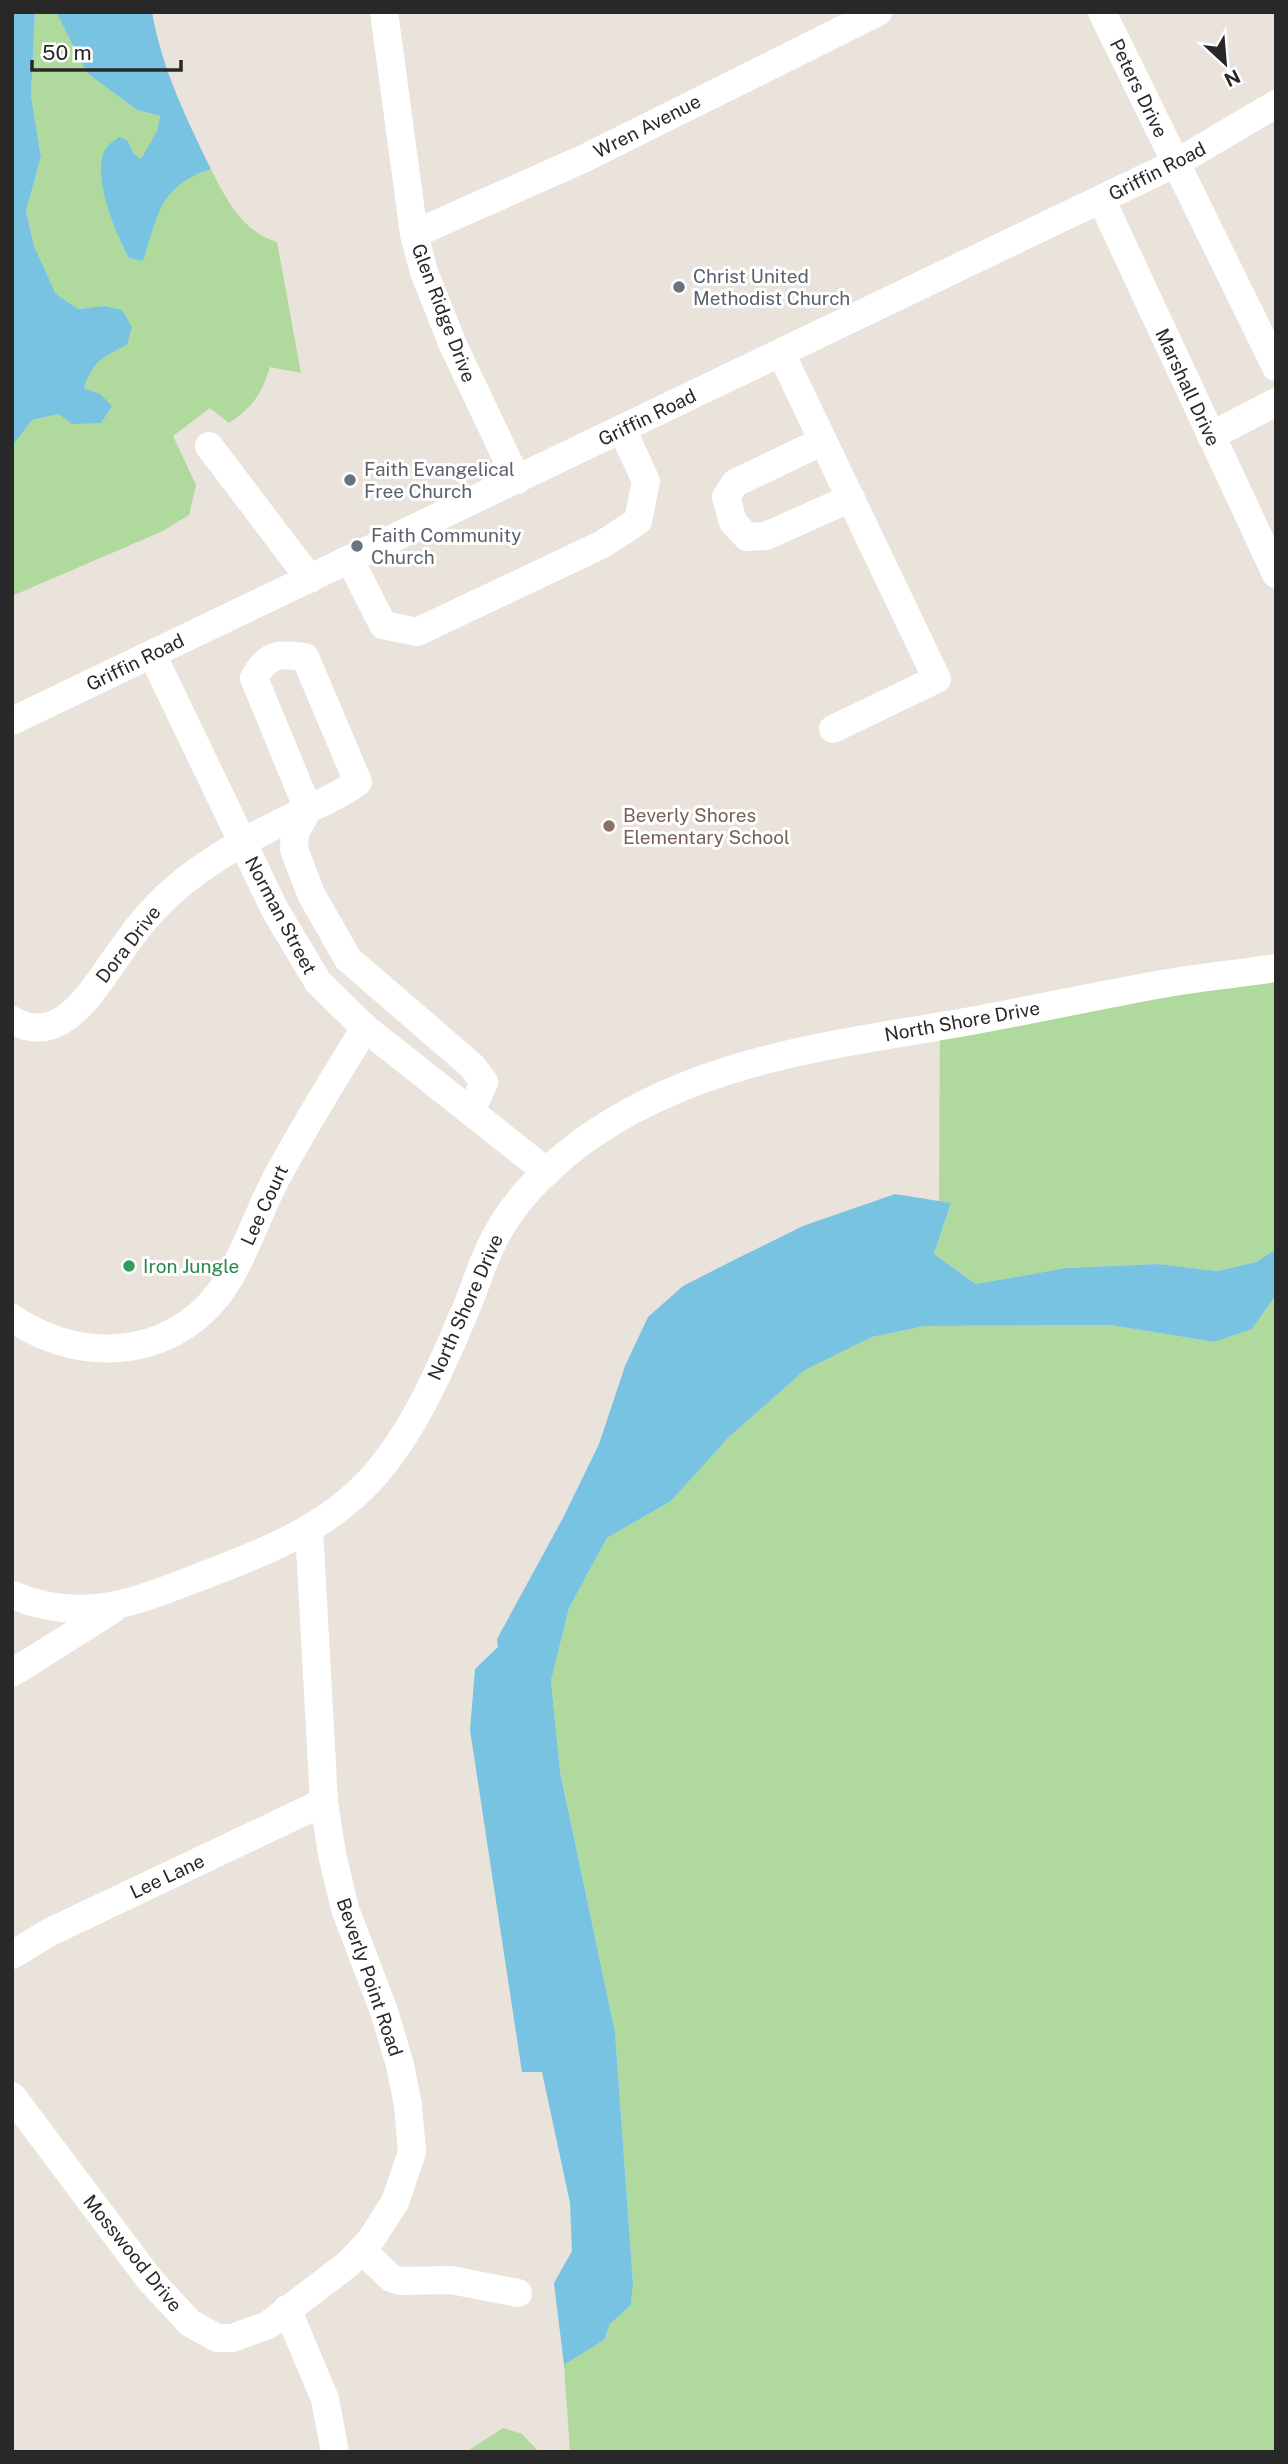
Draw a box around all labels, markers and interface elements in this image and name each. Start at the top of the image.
scale bar [32,28,180,72]
north arrow [1190,28,1260,98]
street label: Peters Drive [1106,35,1172,141]
text: 50 m [42,40,92,65]
text: N [1221,65,1244,91]
street label: Wren Avenue [590,90,704,162]
street label: Griffin Road [1105,137,1209,205]
street label: Glen Ridge Drive [407,241,481,385]
place label: Christ United Methodist Church [693,265,850,309]
marker: Christ United Methodist Church [671,279,687,295]
street label: Marshall Drive [1151,325,1225,449]
street label: Griffin Road [595,384,699,450]
place label: Faith Evangelical Free Church [364,458,515,502]
marker: Faith Evangelical Free Church [342,472,358,488]
place label: Faith Community Church [371,524,521,568]
marker: Faith Community Church [349,538,365,554]
street label: Griffin Road [83,629,187,695]
place label: Beverly Shores Elementary School [623,804,790,848]
marker: Beverly Shores Elementary School [601,818,617,834]
street label: Norman Street [241,852,321,978]
street label: Dora Drive [91,901,165,987]
street label: North Shore Drive [883,996,1041,1046]
street label: Lee Court [236,1161,292,1249]
street label: North Shore Drive [423,1231,507,1383]
place label: Iron Jungle [143,1255,239,1277]
marker: Iron Jungle [121,1258,137,1274]
street label: Lee Lane [126,1849,208,1903]
street label: Beverly Point Road [333,1895,407,2059]
street label: Mosswood Drive [79,2190,187,2316]

